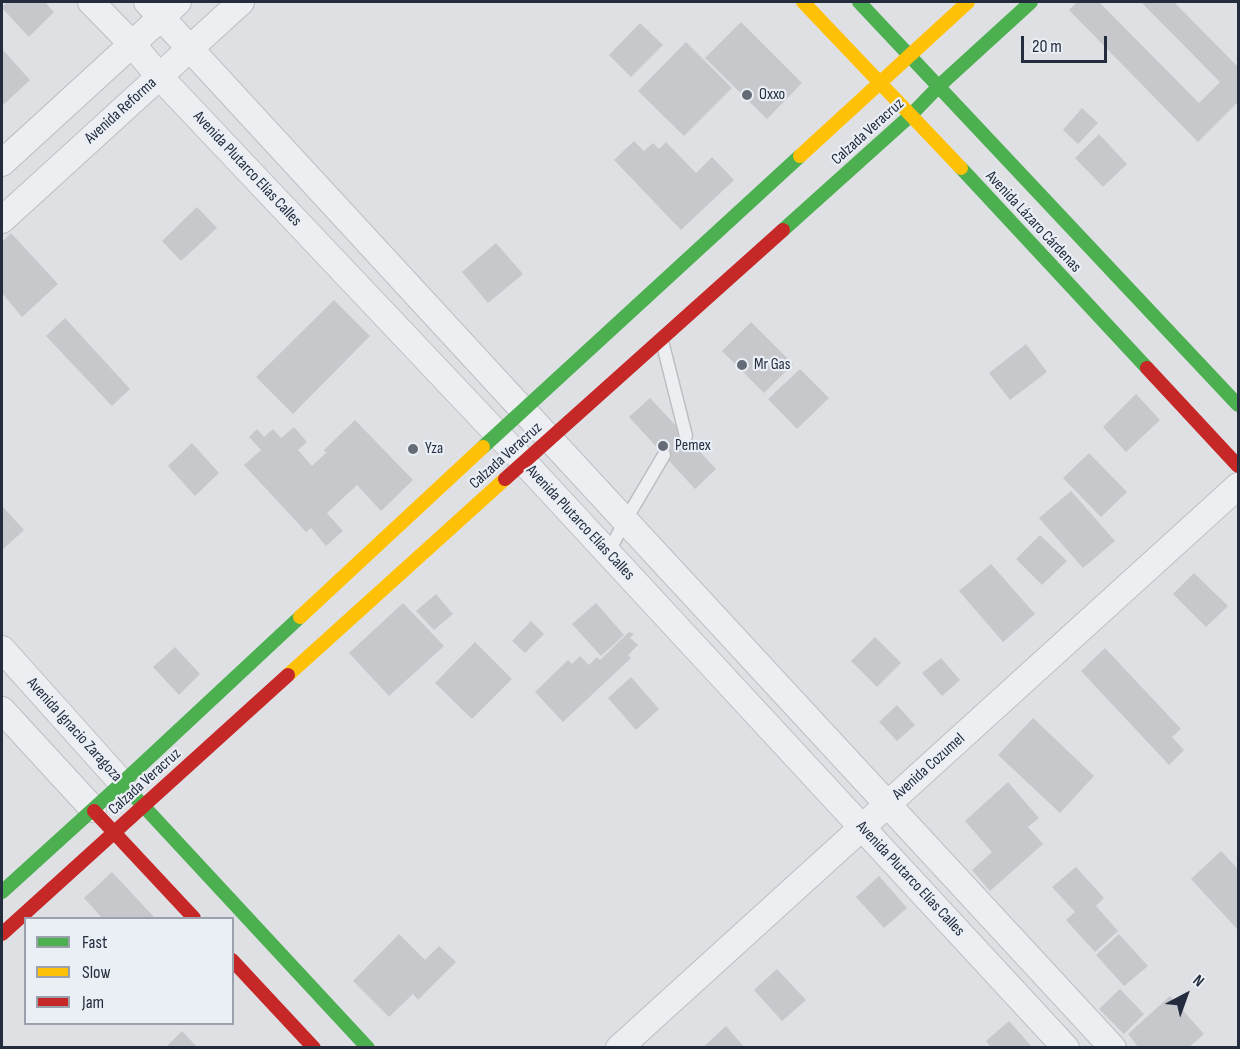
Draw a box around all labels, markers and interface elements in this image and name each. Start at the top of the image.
scale bar [1024,24,1110,62]
text: 20 m [1032,36,1062,57]
street label: Avenida Reforma [81,74,161,148]
place label: Oxxo [759,85,785,105]
marker: Oxxo [740,88,754,102]
street label: Calzada Veracruz [828,94,908,170]
street label: Avenida Plutarco Elías Calles [189,107,305,231]
street label: Avenida Lázaro Cárdenas [981,167,1085,277]
place label: Mr Gas [754,355,790,375]
marker: Mr Gas [735,358,749,372]
street label: Calzada Veracruz [466,418,546,494]
place label: Pemex [675,436,711,456]
place label: Yza [425,439,443,459]
marker: Pemex [656,439,670,453]
marker: Yza [406,442,420,456]
street label: Avenida Plutarco Elías Calles [522,461,638,585]
street label: Avenida Ignacio Zaragoza [22,674,126,786]
street label: Avenida Cozumel [889,730,969,804]
street label: Calzada Veracruz [105,744,185,820]
street label: Avenida Plutarco Elías Calles [852,817,968,941]
legend [24,917,234,1025]
text: Fast [82,932,107,953]
text: Slow [82,962,111,983]
north arrow [1156,965,1216,1025]
text: N [1189,971,1208,991]
text: Jam [82,992,104,1013]

